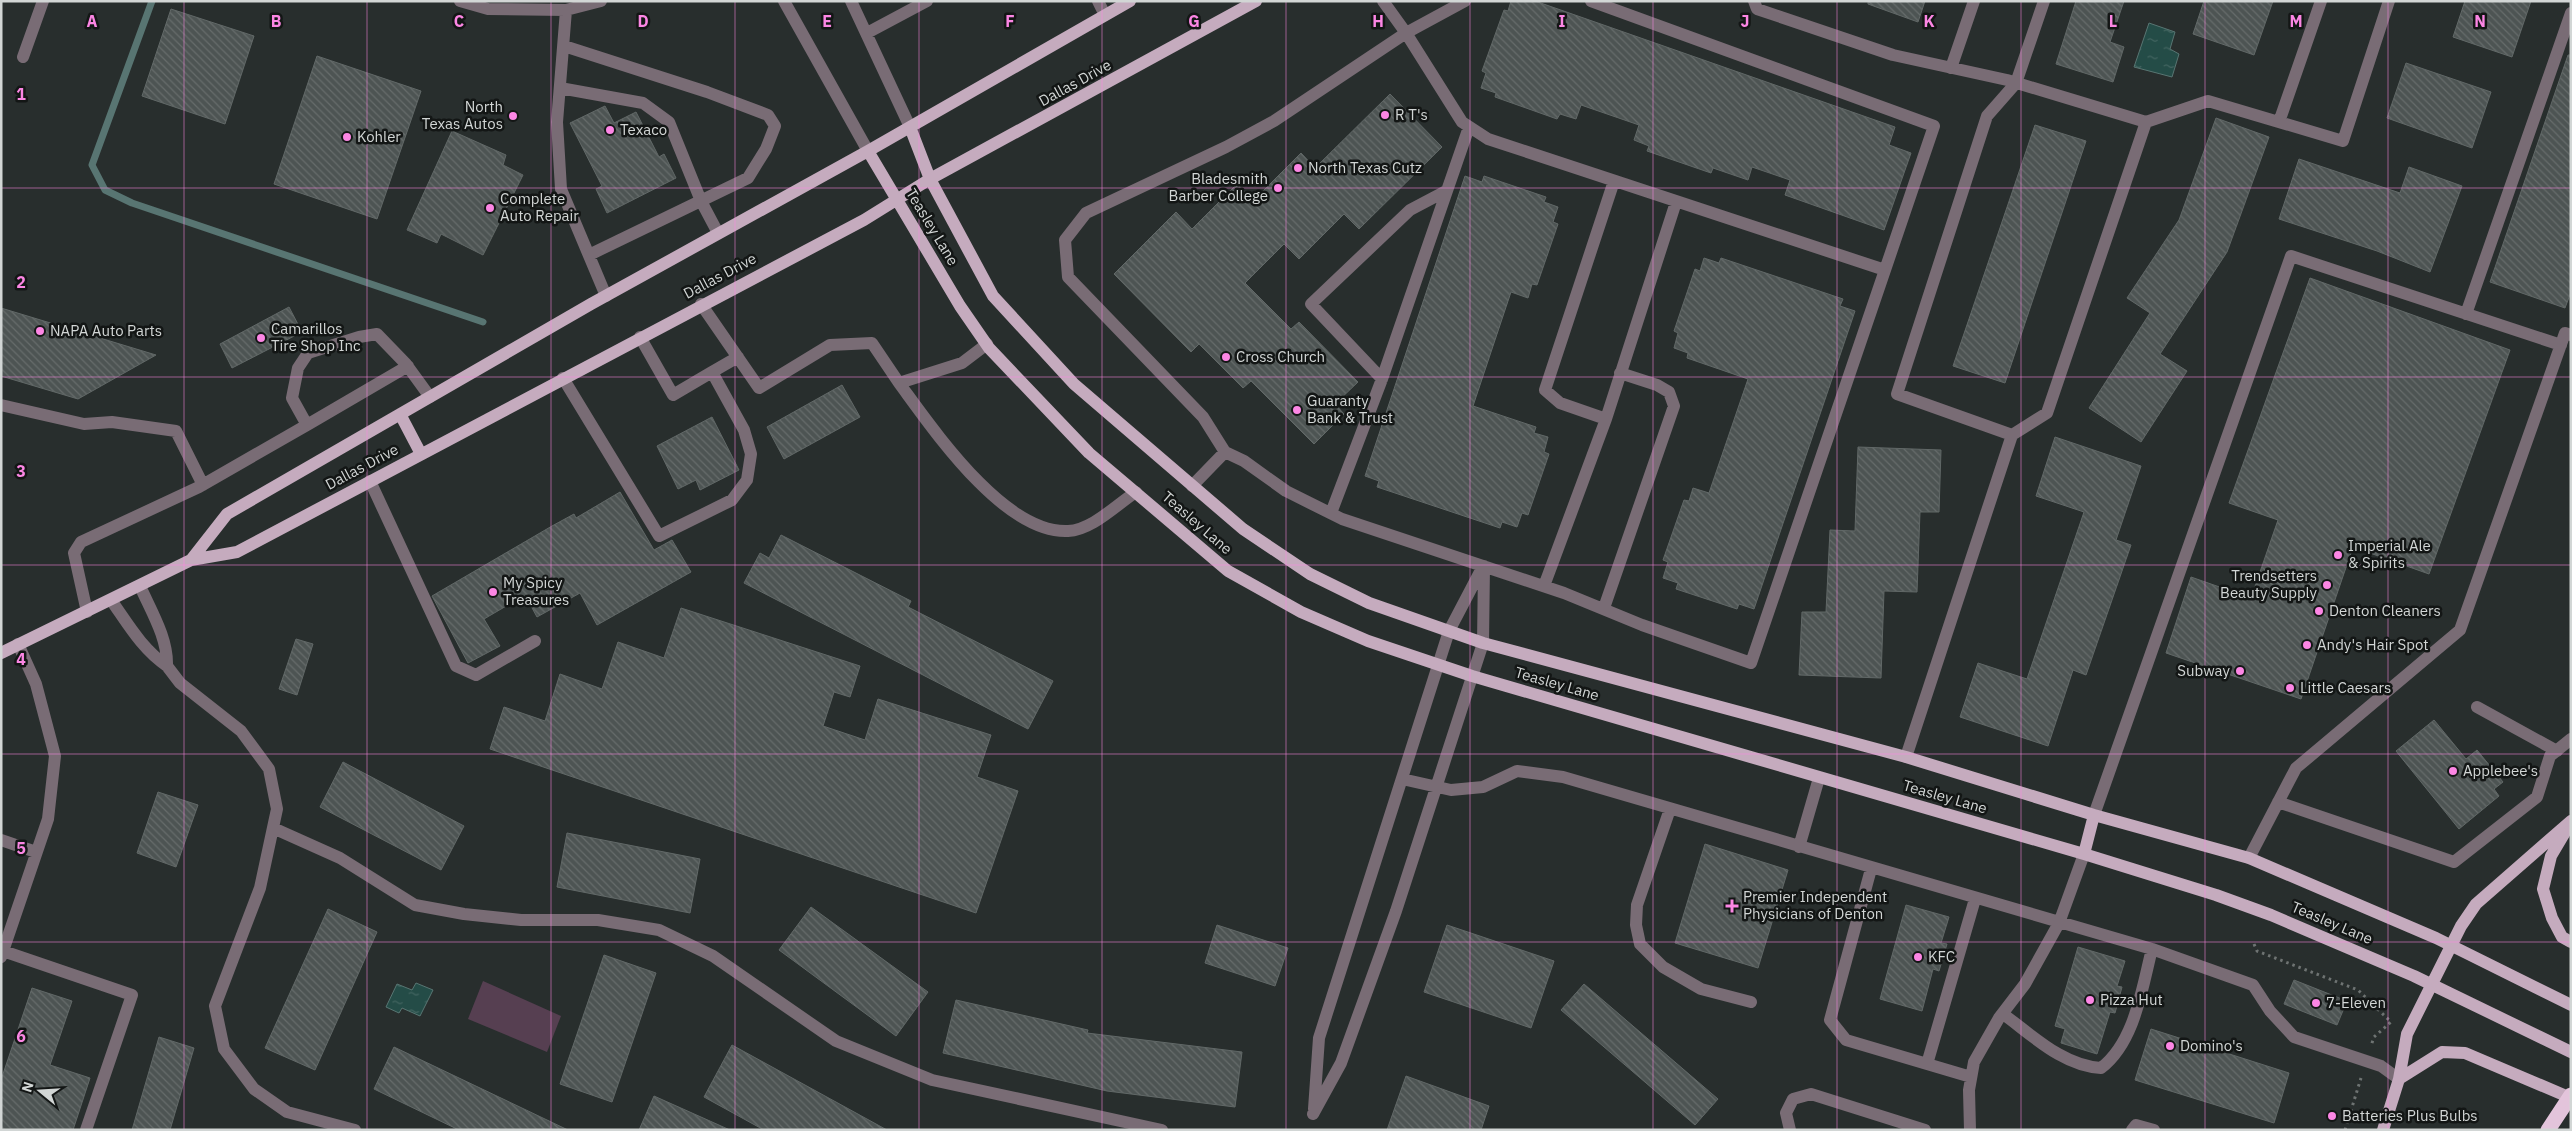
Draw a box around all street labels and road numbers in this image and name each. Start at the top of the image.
street label: Dallas Drive [1035,55,1114,110]
street label: Teasley Lane [902,185,963,269]
street label: Dallas Drive [680,248,759,303]
street label: Dallas Drive [322,439,401,494]
street label: Teasley Lane [1158,487,1236,558]
street label: Teasley Lane [1513,662,1601,705]
street label: Teasley Lane [1901,775,1989,818]
street label: Teasley Lane [2289,897,2376,948]

